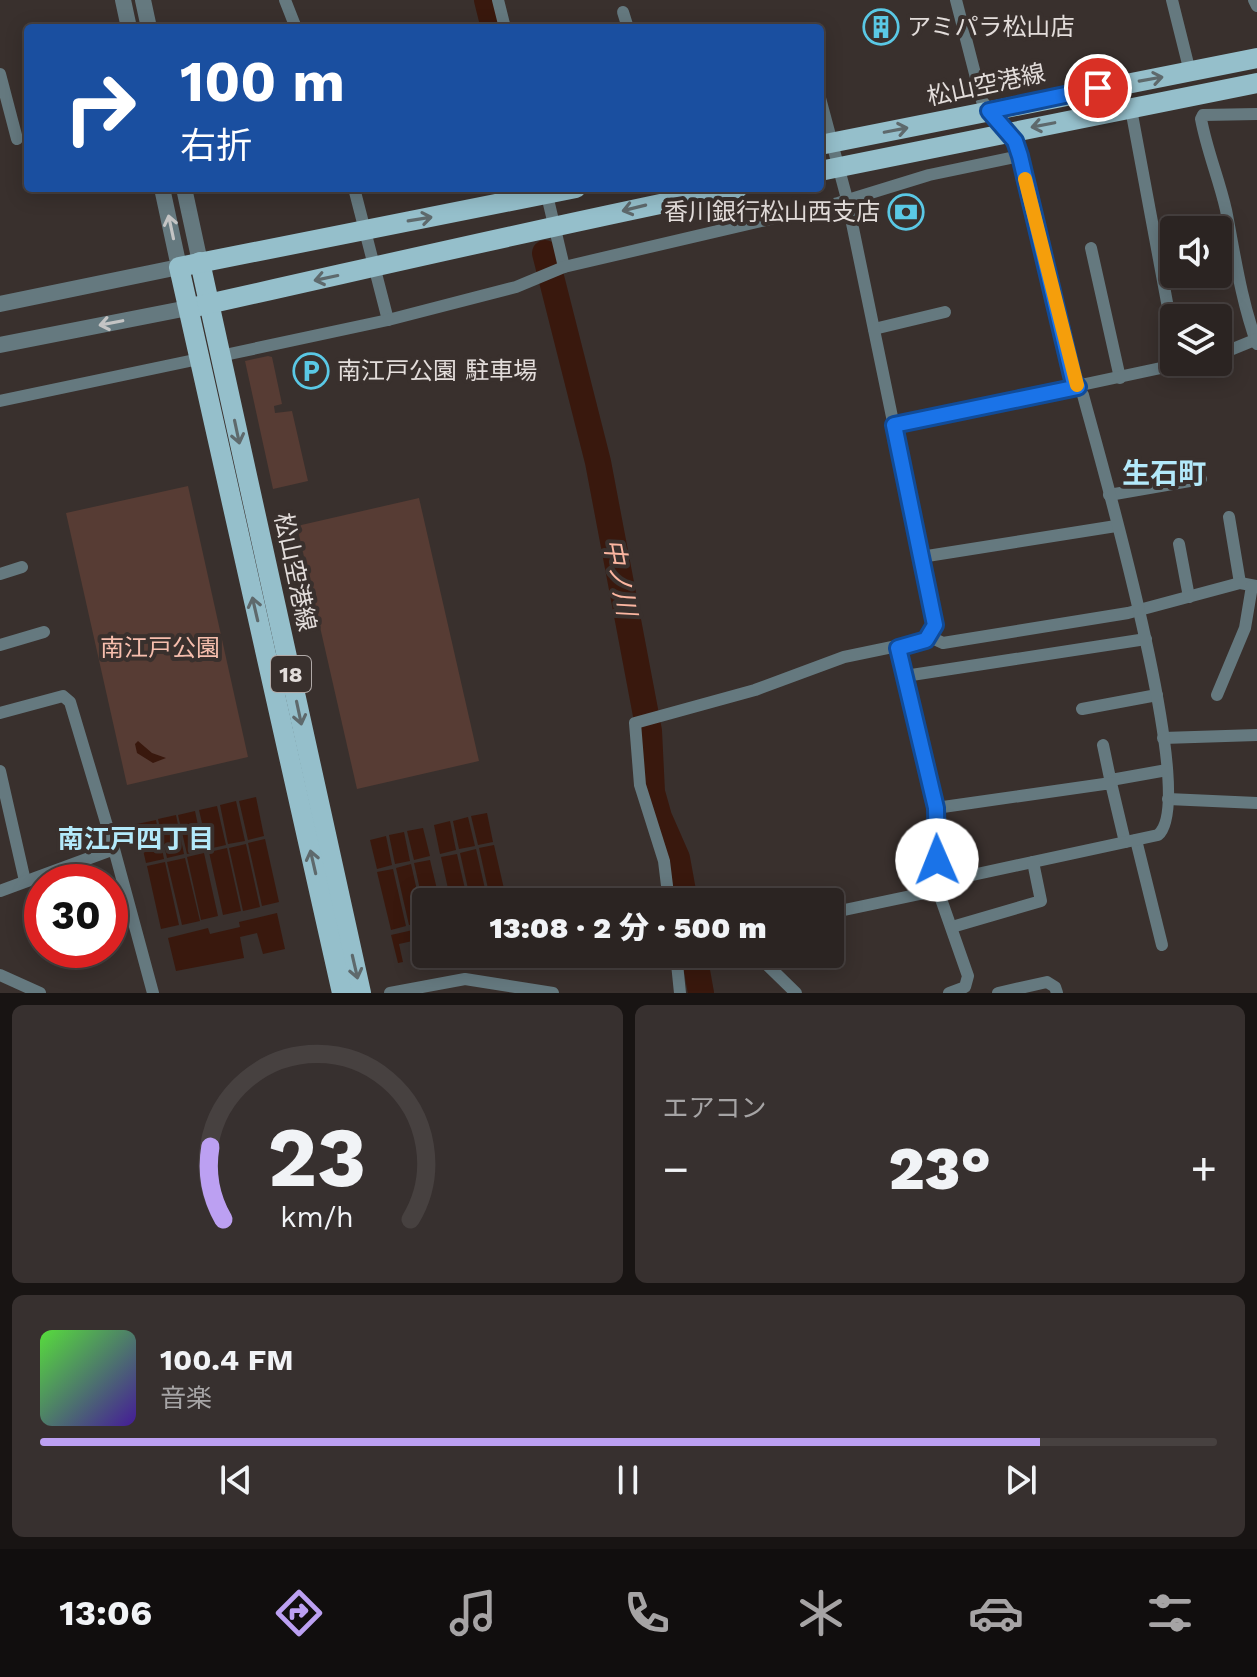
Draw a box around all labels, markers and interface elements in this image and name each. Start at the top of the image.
building icon: アミパラ松山店 [862,8,900,46]
place label: アミパラ松山店 [907,13,1075,41]
text: 100 m [180,49,345,115]
pin [1064,54,1132,122]
icon: right [48,56,152,160]
street label: 松山空港線 [924,59,1048,111]
icon: arrive [1076,66,1120,110]
one-way arrow [1138,71,1164,86]
one-way arrow [1031,118,1056,133]
one-way arrow [883,122,909,137]
text: 右折 [180,125,252,167]
bank icon: 香川銀行松山西支店 [887,193,925,231]
place label: 香川銀行松山西支店 [664,198,880,226]
one-way arrow [622,201,648,216]
one-way arrow [407,210,432,225]
one-way arrow [162,215,177,241]
map controls [1160,216,1232,376]
button: sound [1160,216,1232,288]
one-way arrow [314,271,340,286]
button: layers [1160,304,1232,376]
one-way arrow [99,317,125,332]
parking icon: 南江戸公園 駐車場 [292,352,330,390]
place label: 南江戸公園 駐車場 [337,357,537,385]
one-way arrow [230,418,245,444]
district label: 生石町 [1122,457,1206,490]
street label: 松山空港線 [269,510,321,634]
water label: 中ノ川 [598,536,643,621]
one-way arrow [247,596,262,622]
park label: 南江戸公園 [100,634,220,662]
road number: 18 [271,656,311,692]
one-way arrow [292,700,307,725]
position arrow [895,818,979,902]
district label: 南江戸四丁目 [58,824,214,854]
one-way arrow [304,850,319,876]
speed limit sign: 30 [24,864,128,968]
text: 13:08 · 2 分 · 500 m [489,910,767,945]
one-way arrow [349,954,364,979]
text: エアコン [663,1093,767,1123]
text: 23 [268,1109,367,1206]
text: 23° [889,1133,991,1204]
text: − [663,1143,689,1195]
text: + [1190,1143,1217,1195]
text: km/h [280,1200,354,1234]
text: 100.4 FM [160,1342,293,1377]
text: 音楽 [160,1383,212,1413]
icon: previous [214,1458,258,1502]
icon: pause [606,1458,650,1502]
icon: next [999,1458,1043,1502]
icon: directions [271,1585,327,1641]
icon: music [445,1585,501,1641]
icon: phone [619,1585,675,1641]
icon: climate [793,1585,849,1641]
icon: car [968,1585,1024,1641]
icon: filters [1142,1585,1198,1641]
text: 13:06 [59,1592,152,1634]

